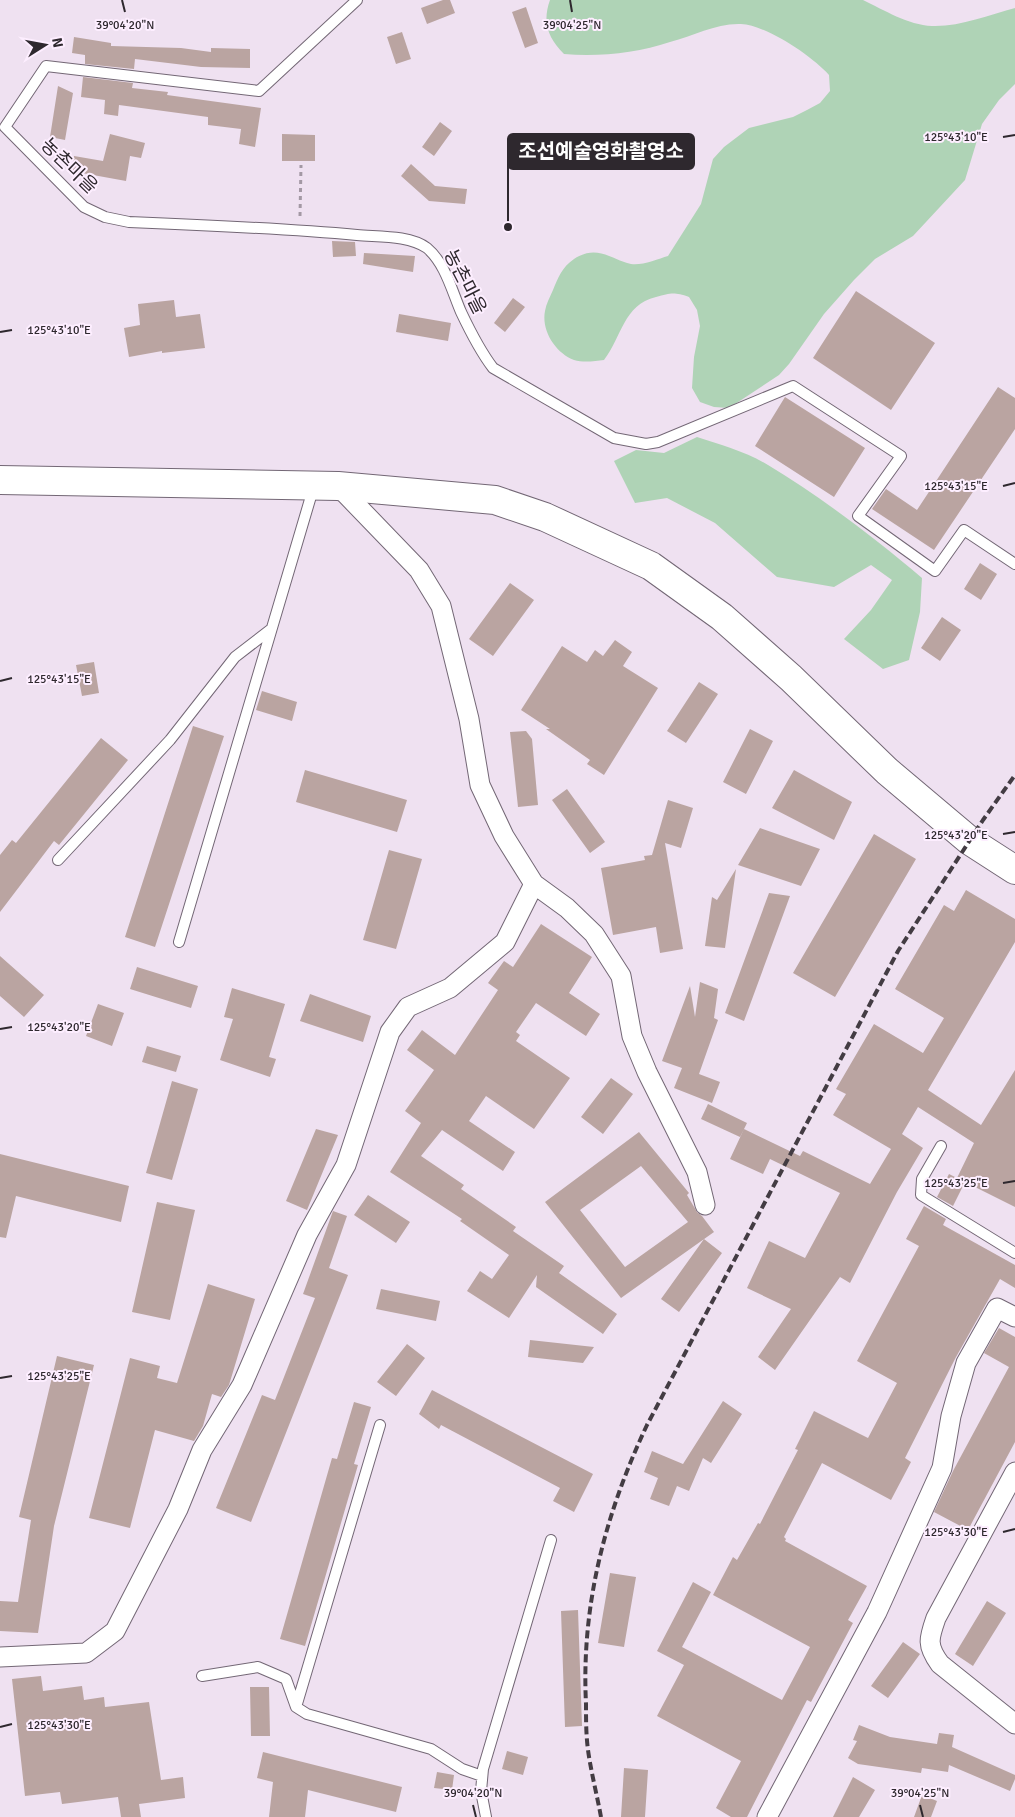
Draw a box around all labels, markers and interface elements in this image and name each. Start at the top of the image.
text: 39°04'20"N [96,18,154,33]
text: 39°04'25"N [543,18,601,33]
north arrow [20,20,70,70]
text: N [48,36,67,49]
text: 125°43'10"E [924,130,988,145]
street label: 농촌마을 [36,133,102,199]
callout: 조선예술영화촬영소 [508,134,694,169]
text: 조선예술영화촬영소 [518,139,684,164]
street label: 농촌마을 [438,245,492,319]
text: 125°43'10"E [27,323,91,338]
text: 125°43'15"E [924,479,988,494]
text: 125°43'15"E [27,672,91,687]
text: 125°43'20"E [924,828,988,843]
text: 125°43'20"E [27,1020,91,1035]
text: 125°43'25"E [924,1176,988,1191]
text: 125°43'25"E [27,1369,91,1384]
text: 125°43'30"E [924,1525,988,1540]
text: 125°43'30"E [27,1718,91,1733]
text: 39°04'20"N [444,1786,502,1801]
text: 39°04'25"N [891,1786,949,1801]

